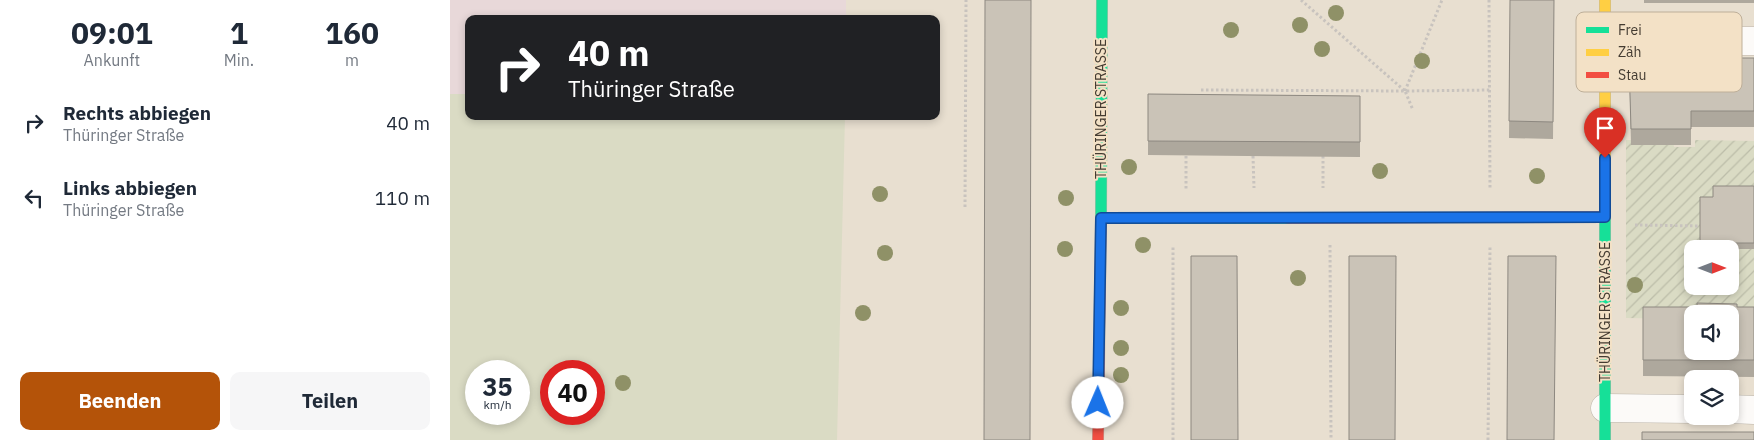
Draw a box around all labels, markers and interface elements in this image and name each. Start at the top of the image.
legend [1576,12,1742,92]
text: 09:01 [71,13,153,52]
text: 1 [230,13,248,52]
text: 160 [325,13,379,52]
text: Frei [1618,21,1642,39]
text: 40 m [568,30,650,76]
icon: right [485,35,550,100]
street label: THÜRINGER STRASSE [1092,39,1110,179]
text: Zäh [1618,43,1642,61]
text: Ankunft [84,50,140,70]
text: Min. [224,50,254,70]
text: m [345,50,359,70]
text: Stau [1618,66,1646,84]
text: Thüringer Straße [568,74,735,103]
text: Rechts abbiegen [63,101,211,125]
pin [1584,107,1626,158]
icon: right [20,109,48,137]
text: 40 m [386,111,430,135]
icon: arrive [1591,114,1619,142]
text: Thüringer Straße [63,125,184,145]
text: Links abbiegen [63,176,197,200]
icon: left [20,184,48,212]
text: 110 m [375,186,430,210]
text: Thüringer Straße [63,200,184,220]
north arrow [1684,240,1739,295]
map controls [1684,240,1739,425]
street label: THÜRINGER STRASSE [1596,242,1614,382]
button: sound [1684,305,1739,360]
speed limit sign: 40 [540,360,605,425]
text: 35 [482,370,513,403]
button: layers [1684,370,1739,425]
button: Beenden [20,372,220,430]
button: Teilen [230,372,430,430]
position arrow [1071,376,1123,428]
text: km/h [483,397,512,412]

